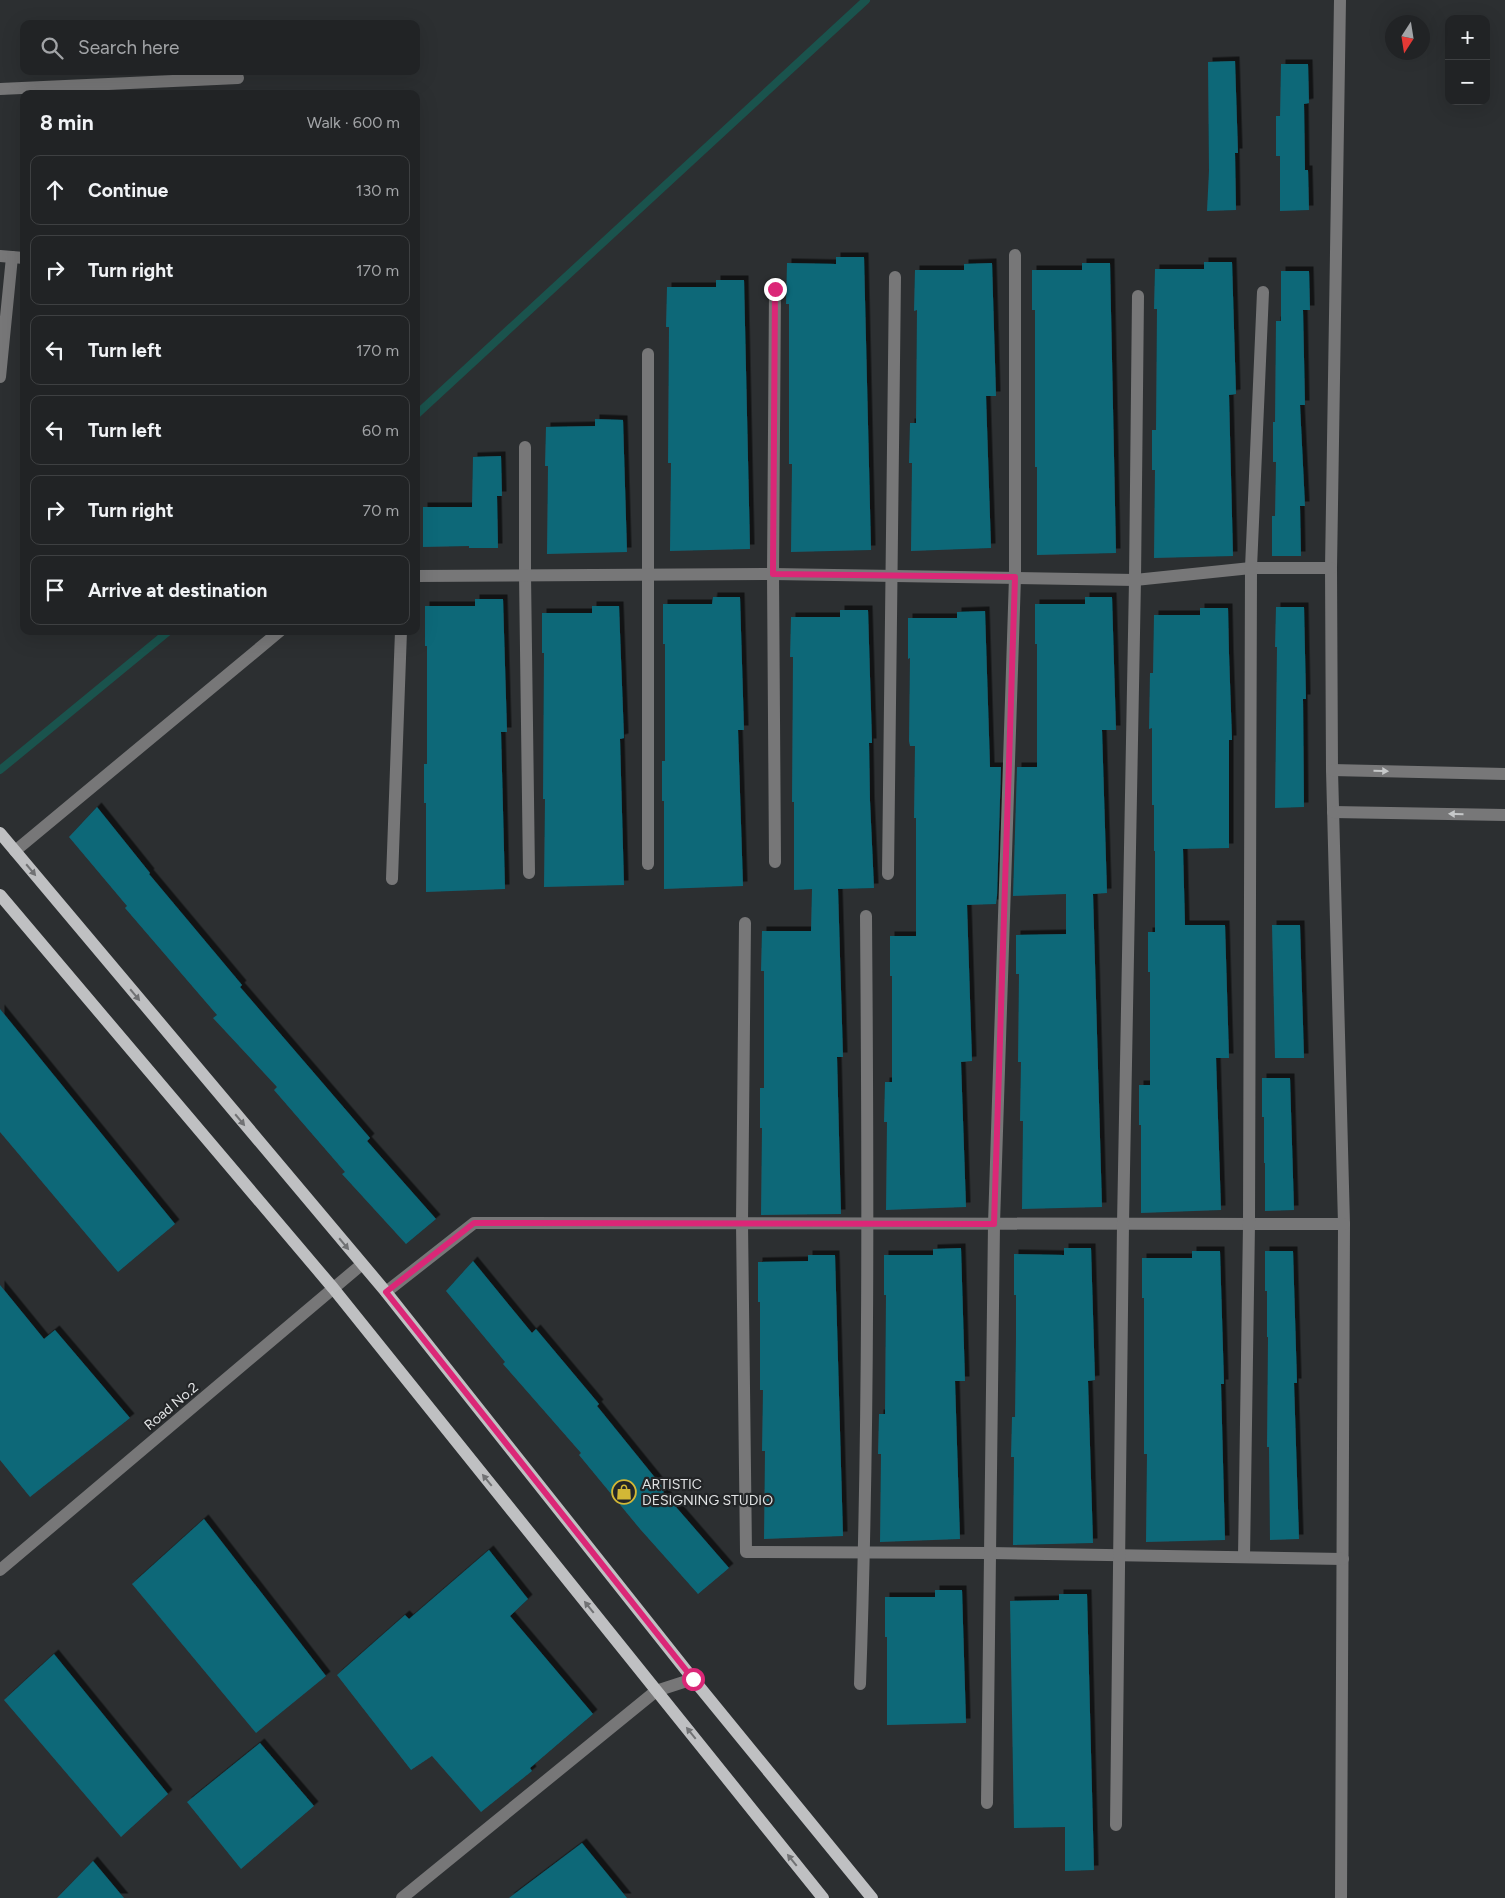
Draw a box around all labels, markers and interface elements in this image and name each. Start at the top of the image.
north arrow [1385,15,1430,60]
map controls [1445,15,1490,105]
button: + [1445,15,1490,60]
search box [20,20,420,75]
icon: search [38,34,66,62]
text: Search here [78,36,180,59]
button: − [1445,60,1490,105]
text: 8 min [40,110,94,135]
text: Walk · 600 m [307,113,400,132]
icon: ahead [41,176,69,204]
text: Continue [88,179,168,202]
text: 130 m [356,181,399,200]
icon: right [41,256,69,284]
text: Turn right [88,259,174,282]
text: 170 m [356,261,399,280]
route end [764,278,787,301]
icon: left [41,336,69,364]
text: Turn left [88,339,162,362]
text: 170 m [356,341,399,360]
icon: left [41,416,69,444]
text: Turn left [88,419,162,442]
text: 60 m [362,421,399,440]
icon: right [41,496,69,524]
text: Turn right [88,499,174,522]
text: 70 m [363,501,399,520]
icon: arrive [41,576,69,604]
text: Arrive at destination [88,579,267,602]
one-way arrow [1373,767,1389,775]
one-way arrow [1448,810,1464,818]
one-way arrow [25,864,37,876]
one-way arrow [130,988,141,1001]
one-way arrow [234,1113,245,1126]
one-way arrow [339,1237,350,1250]
street label: Road No.2 [141,1379,202,1434]
one-way arrow [482,1474,493,1487]
place label: ARTISTIC DESIGNING STUDIO [642,1476,773,1509]
shop icon: ARTISTIC DESIGNING STUDIO [611,1479,637,1505]
one-way arrow [583,1600,594,1613]
route start [682,1668,705,1691]
one-way arrow [685,1727,696,1740]
one-way arrow [787,1854,798,1867]

